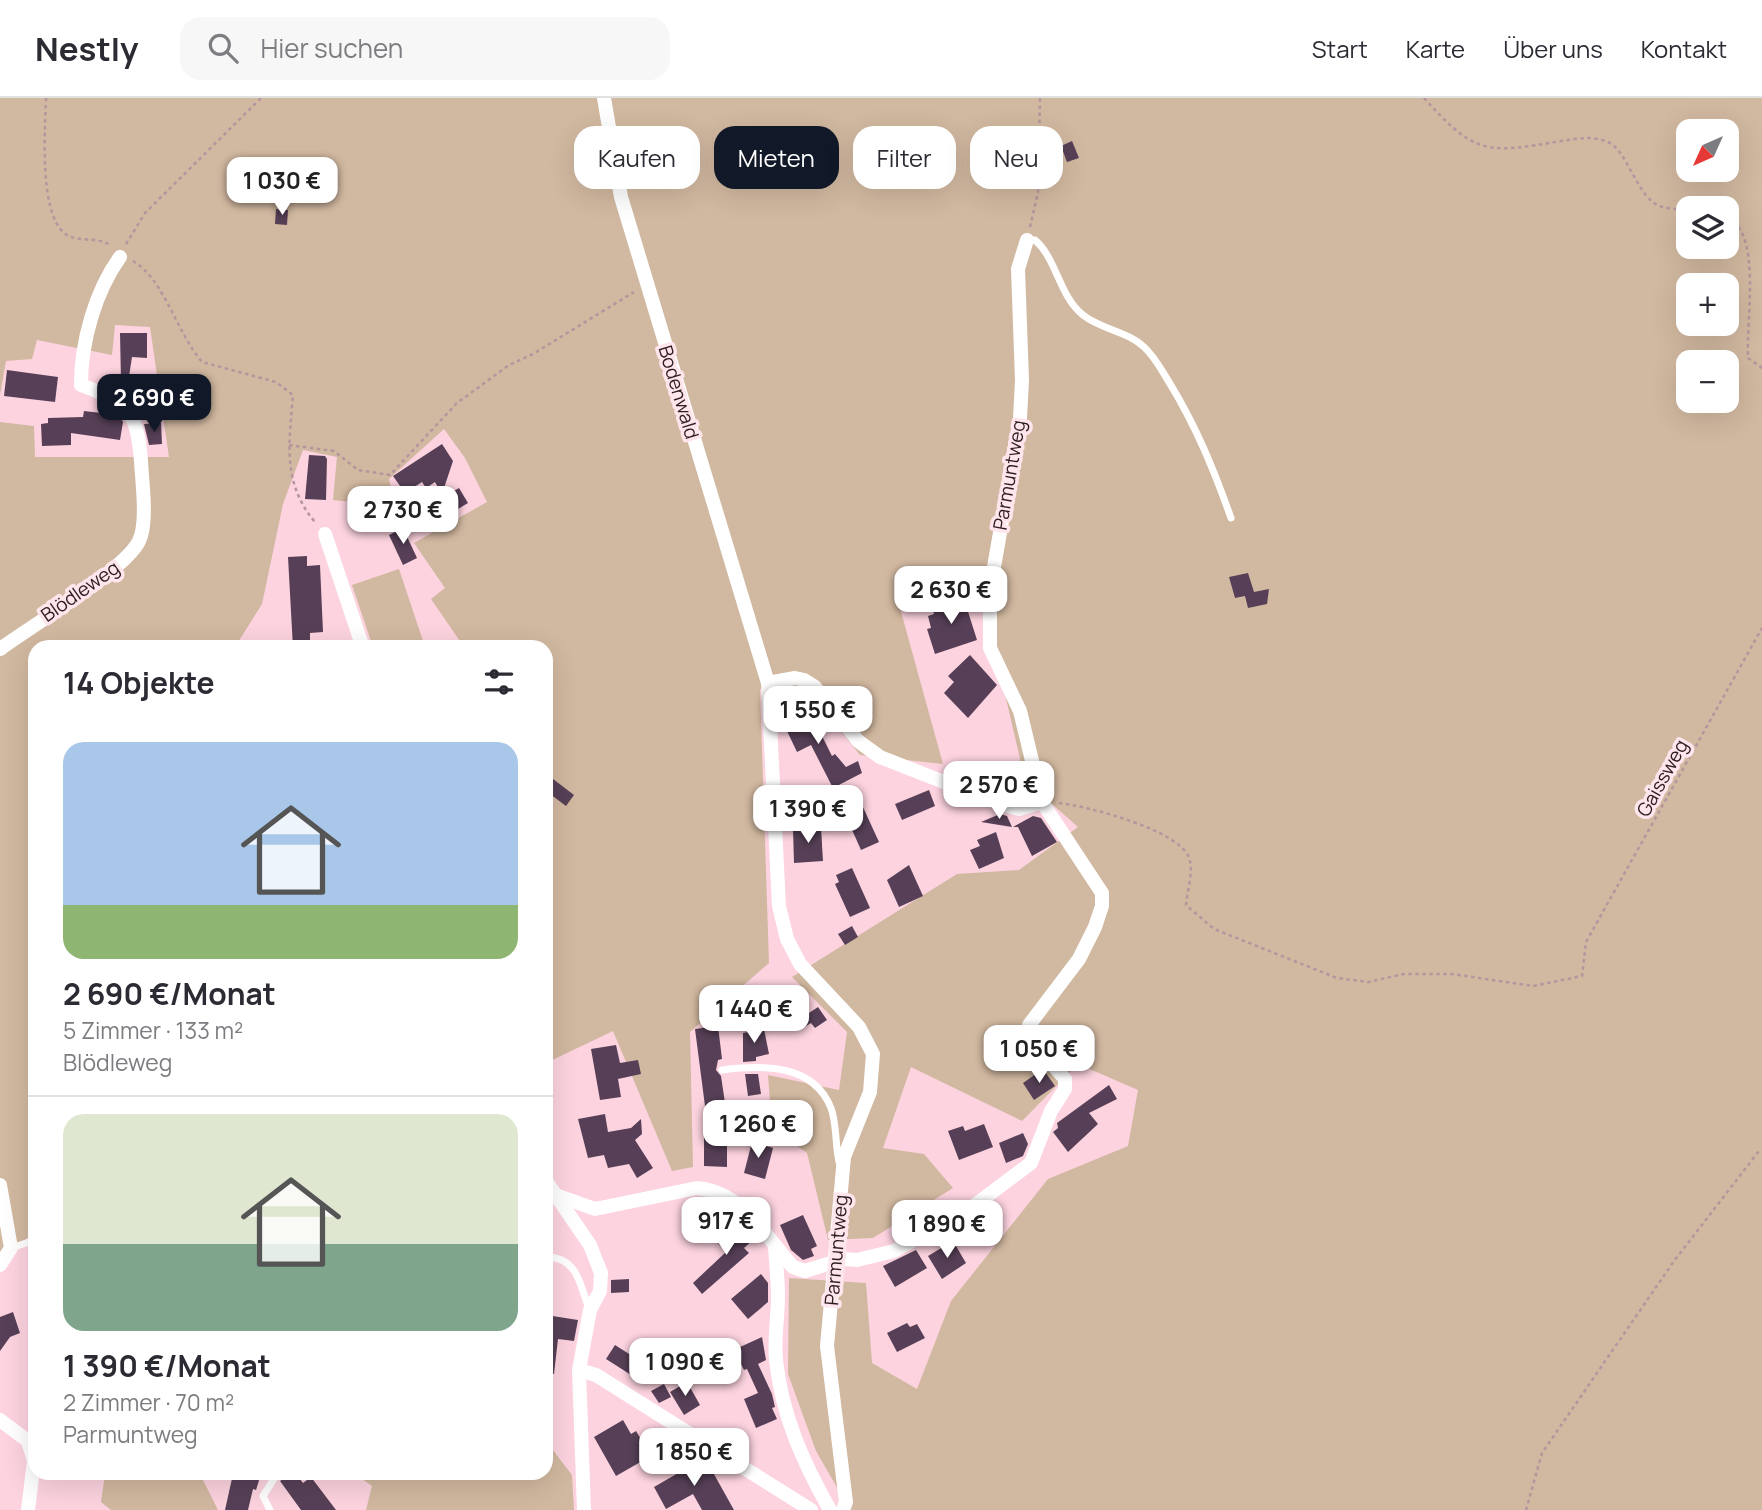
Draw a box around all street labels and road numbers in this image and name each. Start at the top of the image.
street label: Bodenwald [652,342,706,442]
street label: Parmuntweg [987,418,1031,532]
street label: Blödleweg [36,554,124,628]
street label: Gaissweg [1630,735,1694,821]
street label: Parmuntweg [818,1193,854,1307]

